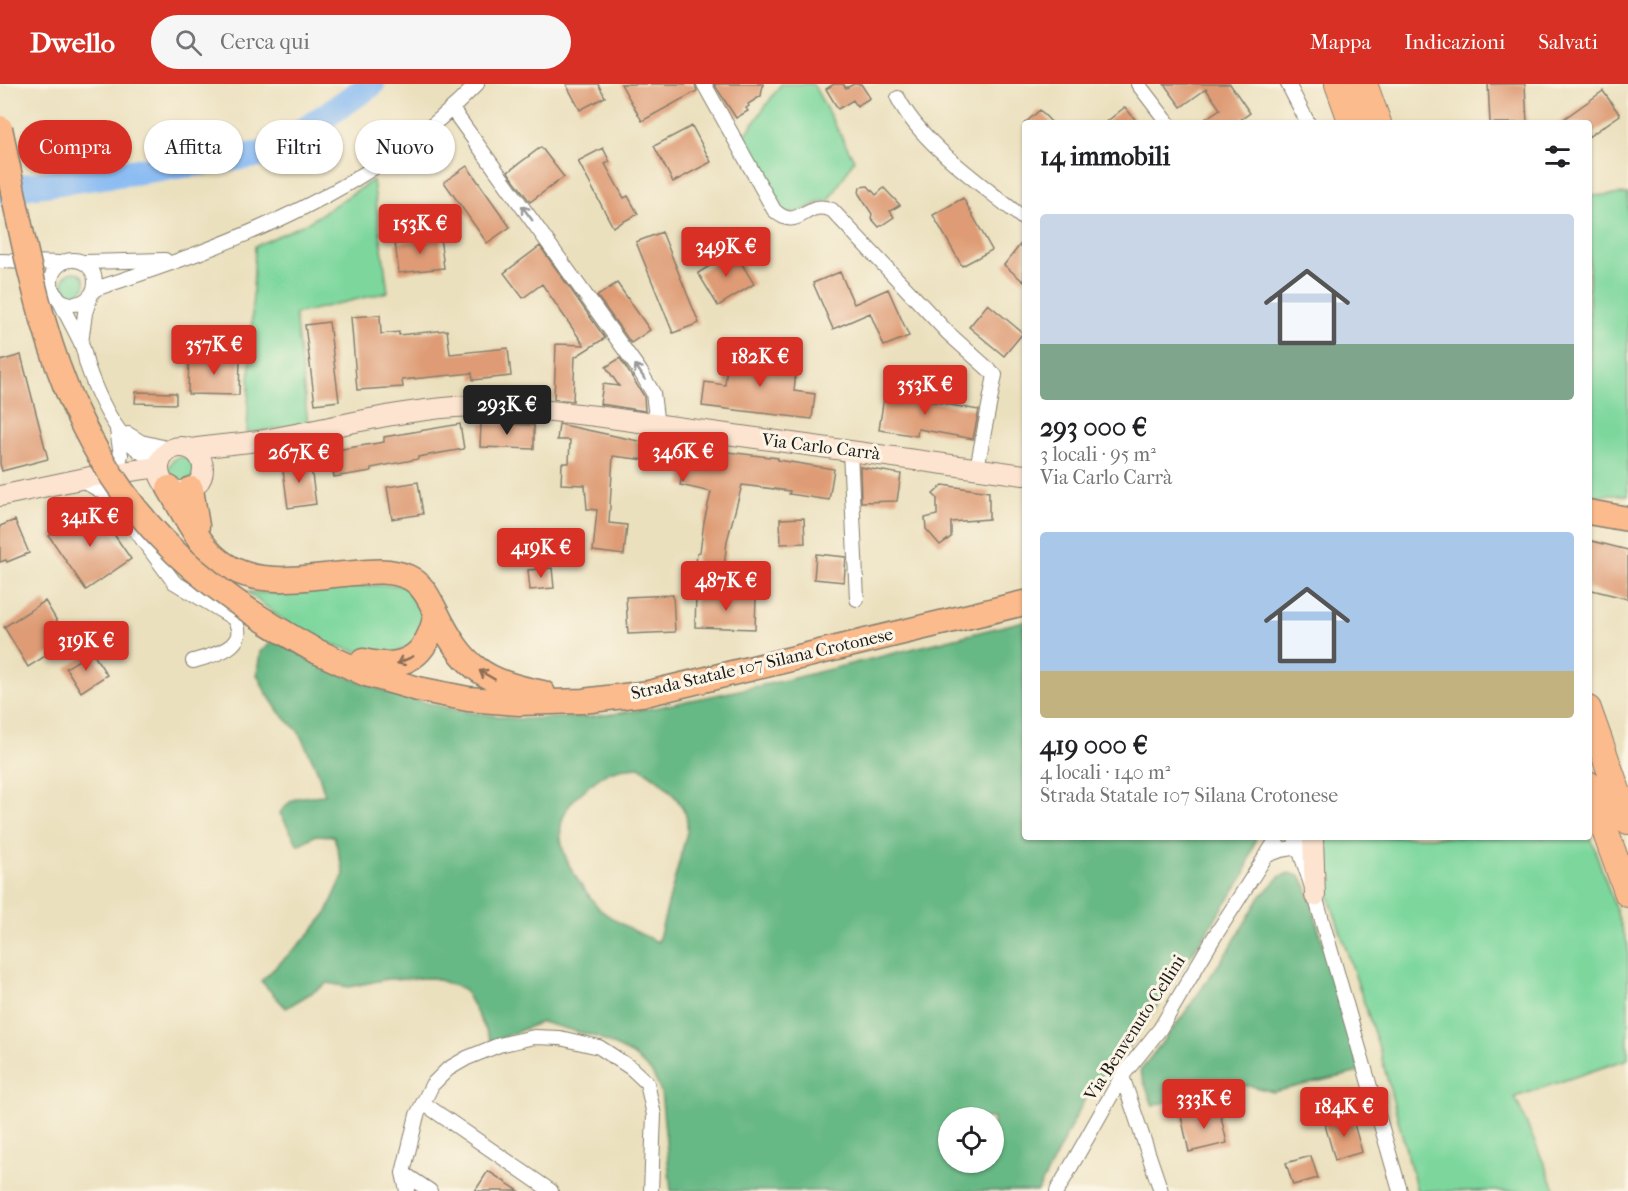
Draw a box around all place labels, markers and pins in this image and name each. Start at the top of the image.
pin: 153K € [371,204,469,255]
pin: 349K € [677,227,775,278]
pin: 357K € [165,325,263,376]
pin: 182K € [711,337,809,388]
pin: 353K € [876,365,974,416]
pin: 293K € [458,385,556,436]
pin: 346K € [634,432,732,483]
pin: 267K € [250,433,348,484]
pin: 341K € [41,497,139,548]
pin: 419K € [492,528,590,579]
pin: 487K € [677,561,775,612]
pin: 319K € [37,621,135,672]
pin: 333K € [1155,1079,1253,1130]
pin: 184K € [1295,1087,1393,1138]

